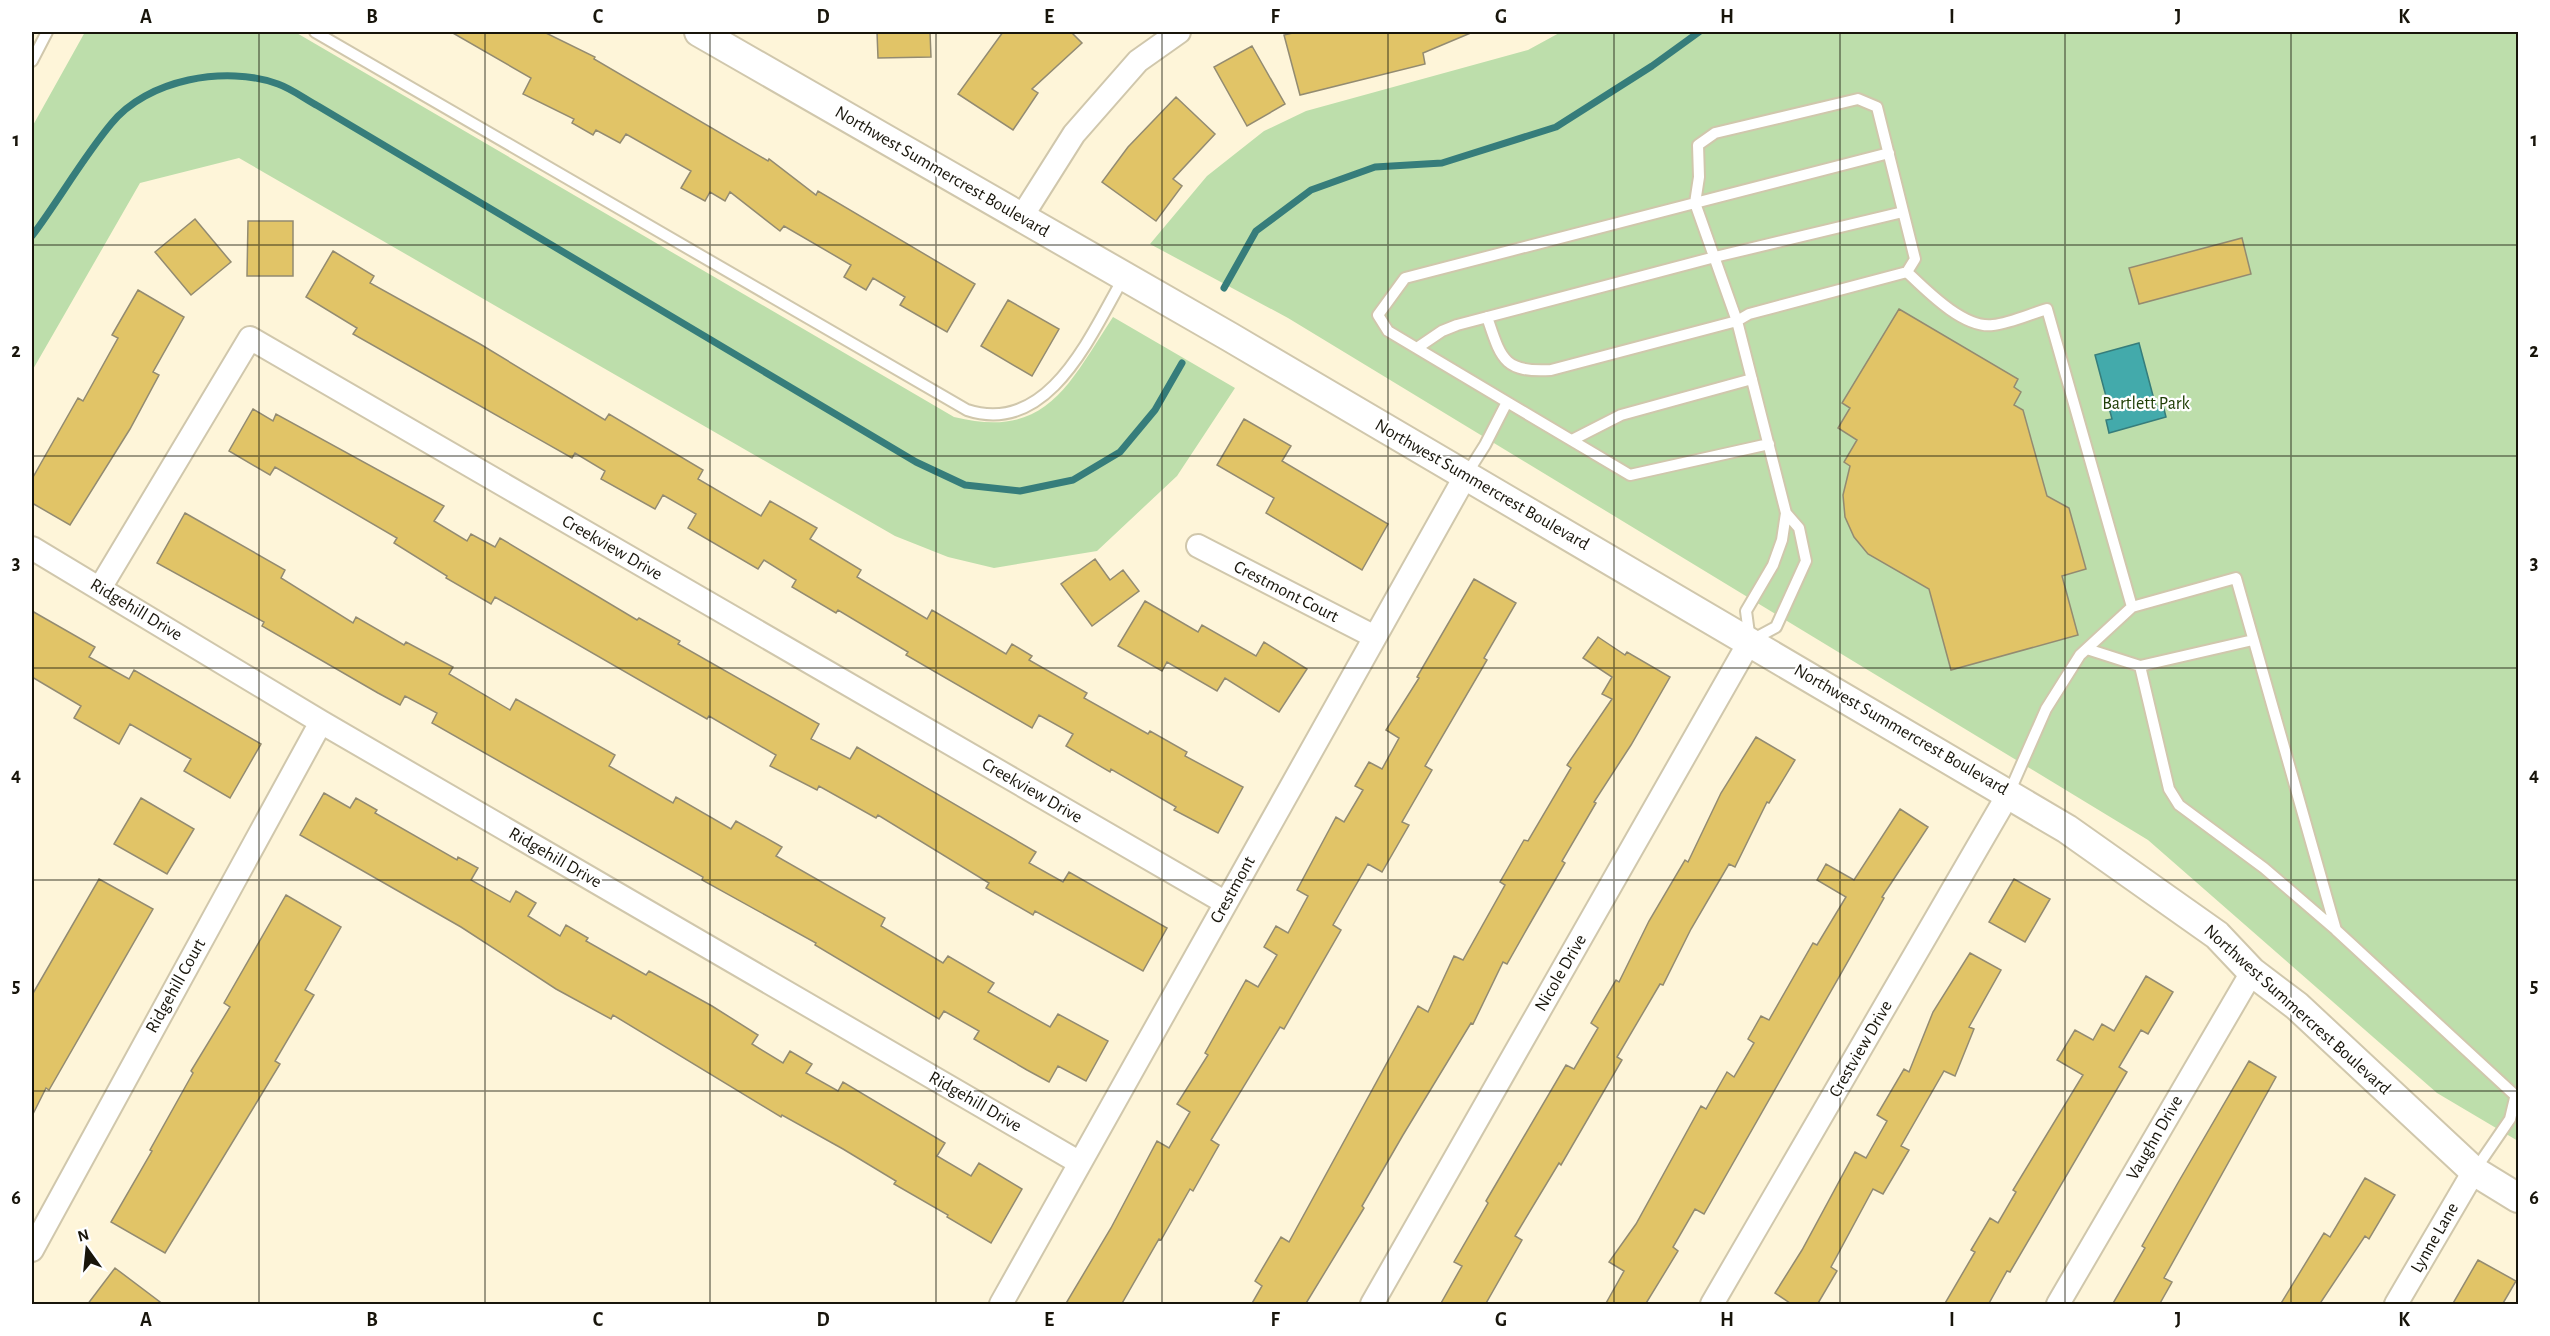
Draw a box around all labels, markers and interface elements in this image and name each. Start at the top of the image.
text: A [140,7,152,27]
text: B [366,7,378,27]
text: C [593,7,604,27]
text: D [816,7,830,27]
text: E [1044,7,1054,27]
text: F [1270,7,1280,27]
text: G [1495,7,1507,27]
text: H [1720,7,1734,27]
text: I [1949,7,1955,27]
text: J [2175,7,2181,27]
text: K [2398,7,2410,27]
street label: Northwest Summercrest Boulevard [832,103,1052,241]
text: 1 [12,130,20,150]
text: 1 [2530,130,2538,150]
text: 2 [11,341,21,361]
text: 2 [2529,341,2539,361]
park label: Bartlett Park [2102,395,2191,413]
street label: Northwest Summercrest Boulevard [1372,416,1592,554]
street label: Creekview Drive [559,512,665,584]
text: 3 [12,553,20,573]
text: 3 [2530,553,2538,573]
street label: Crestmont Court [1231,558,1342,626]
street label: Ridgehill Drive [87,576,185,644]
street label: Northwest Summercrest Boulevard [1791,661,2011,799]
street label: Creekview Drive [979,755,1085,827]
text: 4 [11,765,21,785]
text: 4 [2529,765,2539,785]
street label: Ridgehill Drive [506,824,604,892]
street label: Crestmont [1207,853,1259,927]
street label: Northwest Summercrest Boulevard [2200,922,2394,1098]
street label: Nicole Drive [1532,931,1590,1015]
street label: Ridgehill Court [143,936,209,1036]
text: 5 [12,976,20,996]
text: 5 [2530,976,2538,996]
street label: Crestview Drive [1826,998,1896,1100]
street label: Ridgehill Drive [926,1068,1024,1136]
street label: Vaughn Drive [2124,1093,2186,1183]
text: 6 [11,1188,21,1208]
text: 6 [2529,1188,2539,1208]
street label: Lynne Lane [2408,1200,2462,1276]
north arrow [57,1219,117,1279]
text: N [76,1226,91,1245]
text: A [140,1310,152,1330]
text: B [366,1310,378,1330]
text: C [593,1310,604,1330]
text: D [816,1310,830,1330]
text: E [1044,1310,1054,1330]
text: F [1270,1310,1280,1330]
text: G [1495,1310,1507,1330]
text: H [1720,1310,1734,1330]
text: I [1949,1310,1955,1330]
text: J [2175,1310,2181,1330]
text: K [2398,1310,2410,1330]

